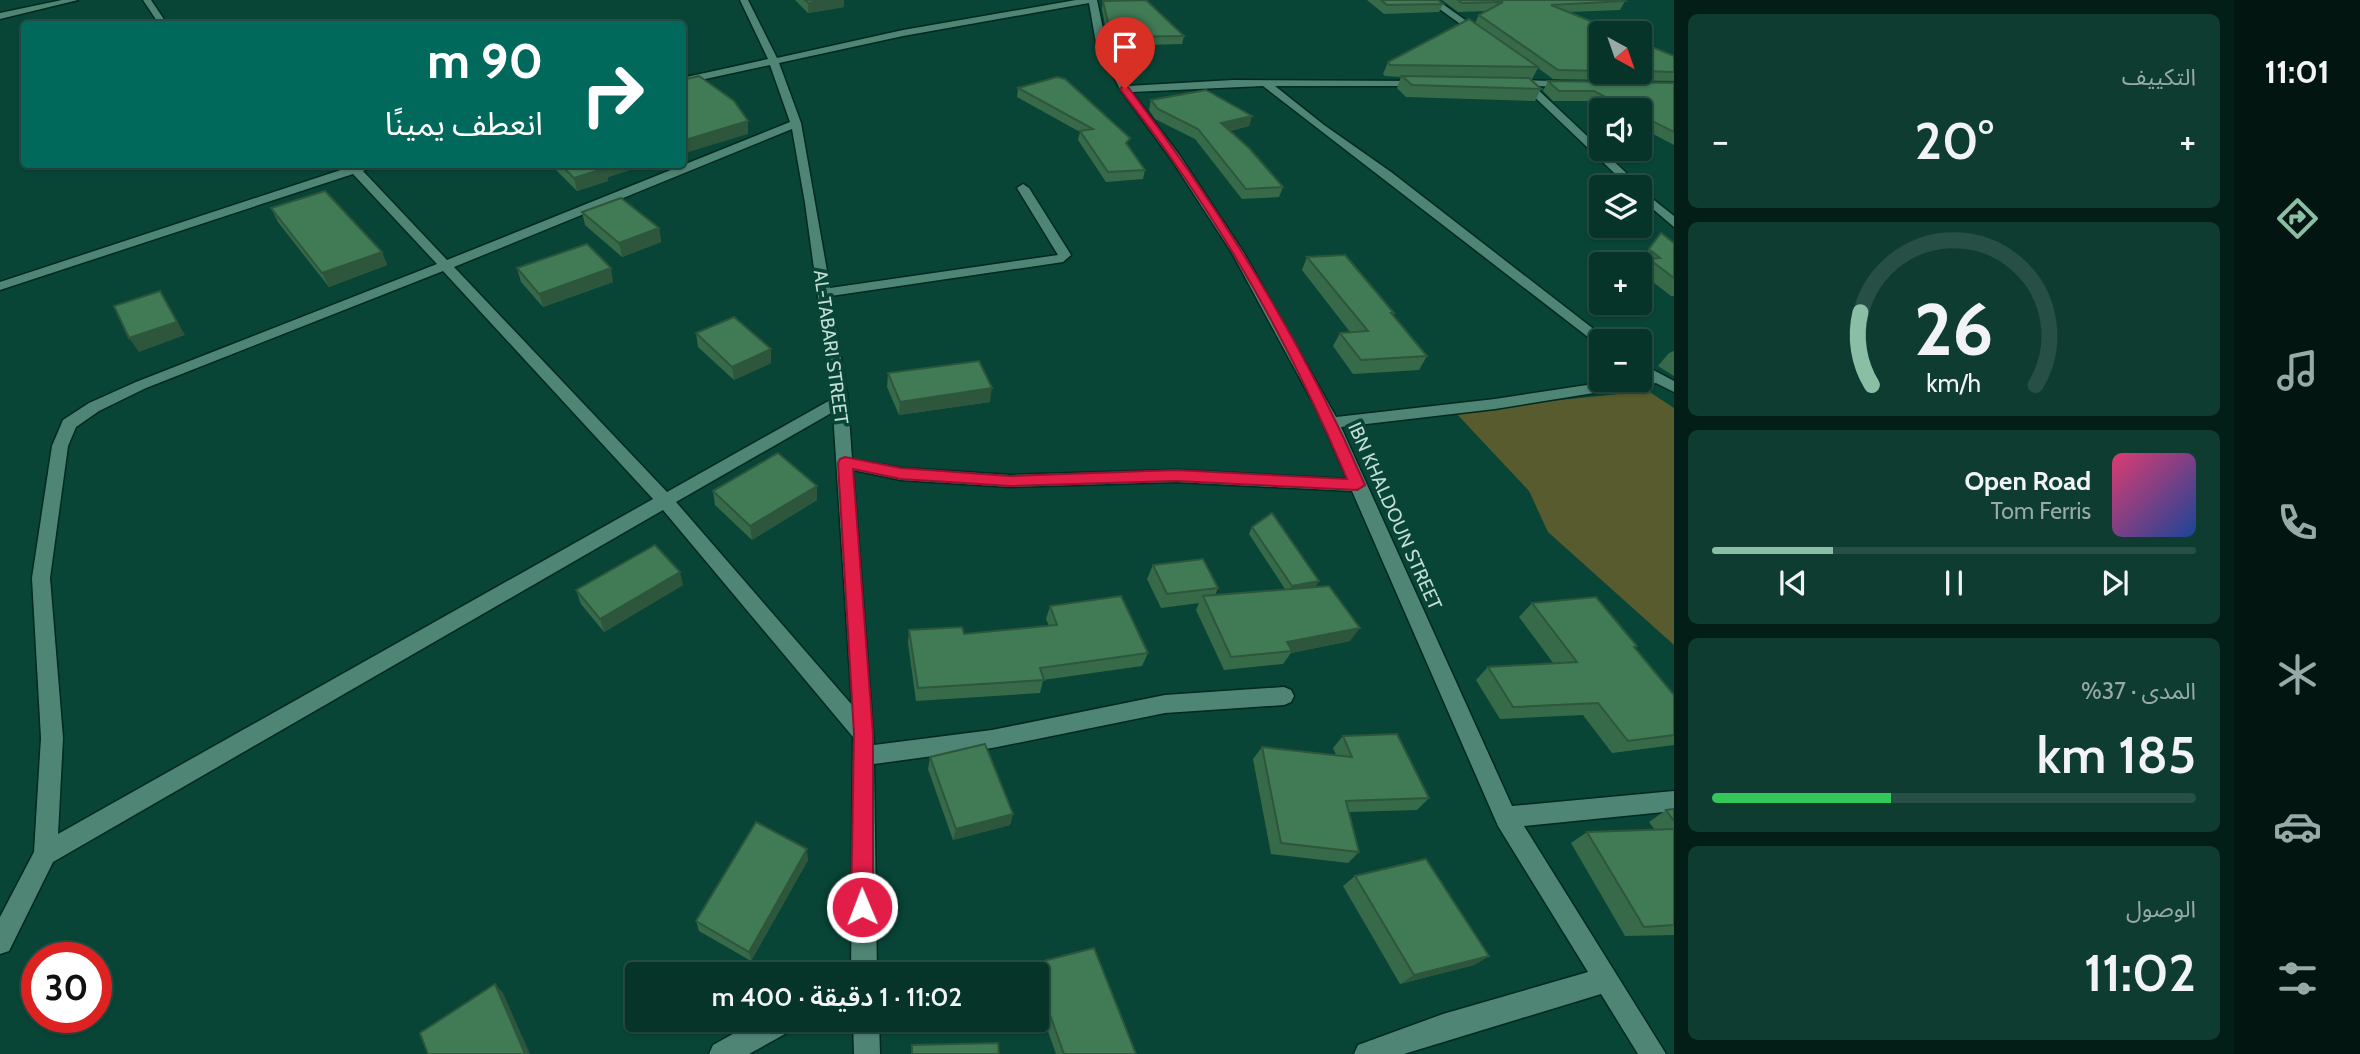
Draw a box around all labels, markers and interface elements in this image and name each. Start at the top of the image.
pin [1095,17,1155,89]
north arrow [1589,21,1652,84]
map controls [1589,21,1652,392]
icon: arrive [1106,28,1144,66]
text: 90 m [427,31,543,90]
icon: right [567,49,658,140]
text: 11:01 [2264,52,2330,91]
text: التكييف [2122,63,2196,91]
button: sound [1589,98,1652,161]
text: انعطف يمينًا [385,104,543,143]
text: 20° [1914,109,1994,172]
text: − [1712,117,1729,164]
text: + [2179,117,2196,164]
button: layers [1589,175,1652,238]
icon: directions [2273,194,2322,243]
button: + [1589,252,1652,315]
street label: AL-TABARI STREET [809,268,853,426]
text: 26 [1914,285,1994,373]
button: − [1589,329,1652,392]
icon: music [2273,346,2322,395]
text: km/h [1927,368,1981,398]
street label: IBN KHALDOUN STREET [1343,419,1447,613]
text: Open Road [1965,465,2091,497]
text: Tom Ferris [1991,497,2091,525]
icon: phone [2273,498,2322,547]
icon: previous [1774,564,1812,602]
icon: pause [1935,564,1973,602]
icon: next [2096,564,2134,602]
icon: climate [2273,650,2322,699]
text: المدى · 37% [2081,677,2196,705]
text: 185 km [2037,723,2196,786]
icon: car [2273,802,2322,851]
position arrow [825,870,899,944]
text: الوصول [2126,895,2196,923]
text: 11:02 [2084,941,2196,1004]
speed limit sign: 30 [21,942,112,1033]
icon: filters [2273,954,2322,1003]
text: 11:02 · 1 دقيقة · 400 m [712,981,962,1013]

